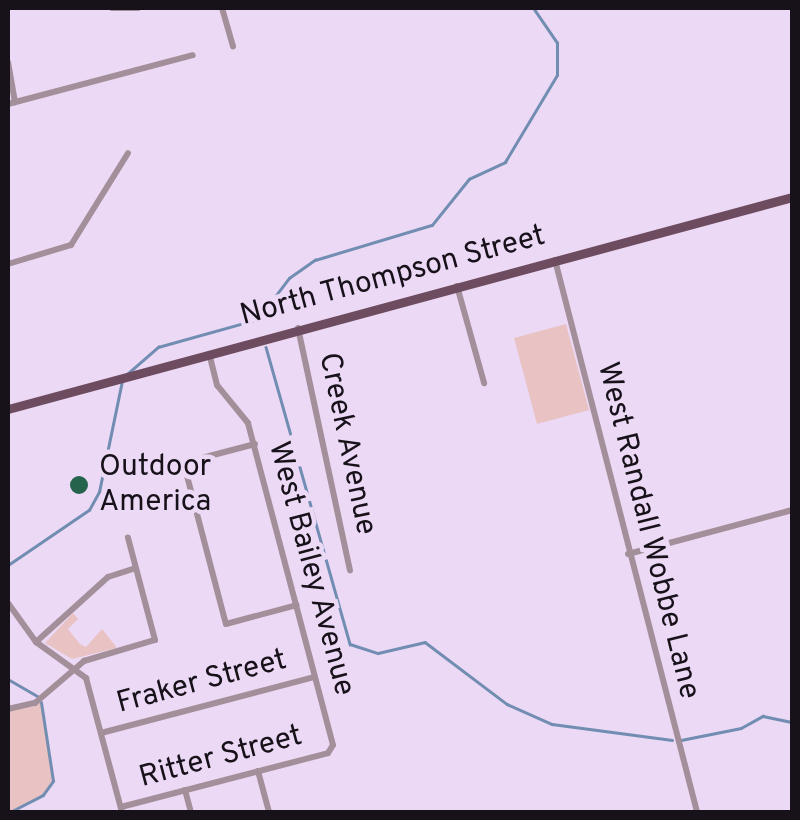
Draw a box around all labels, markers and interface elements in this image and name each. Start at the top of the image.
street label: North Thompson Street [236,219,550,335]
street label: Creek Avenue [309,349,383,539]
street label: West Randall Wobbe Lane [588,359,706,703]
street label: West Bailey Avenue [259,438,361,700]
place label: Outdoor America [99,450,211,520]
marker: Outdoor America [68,474,90,496]
street label: Fraker Street [113,643,291,723]
street label: Ritter Street [136,719,306,797]

